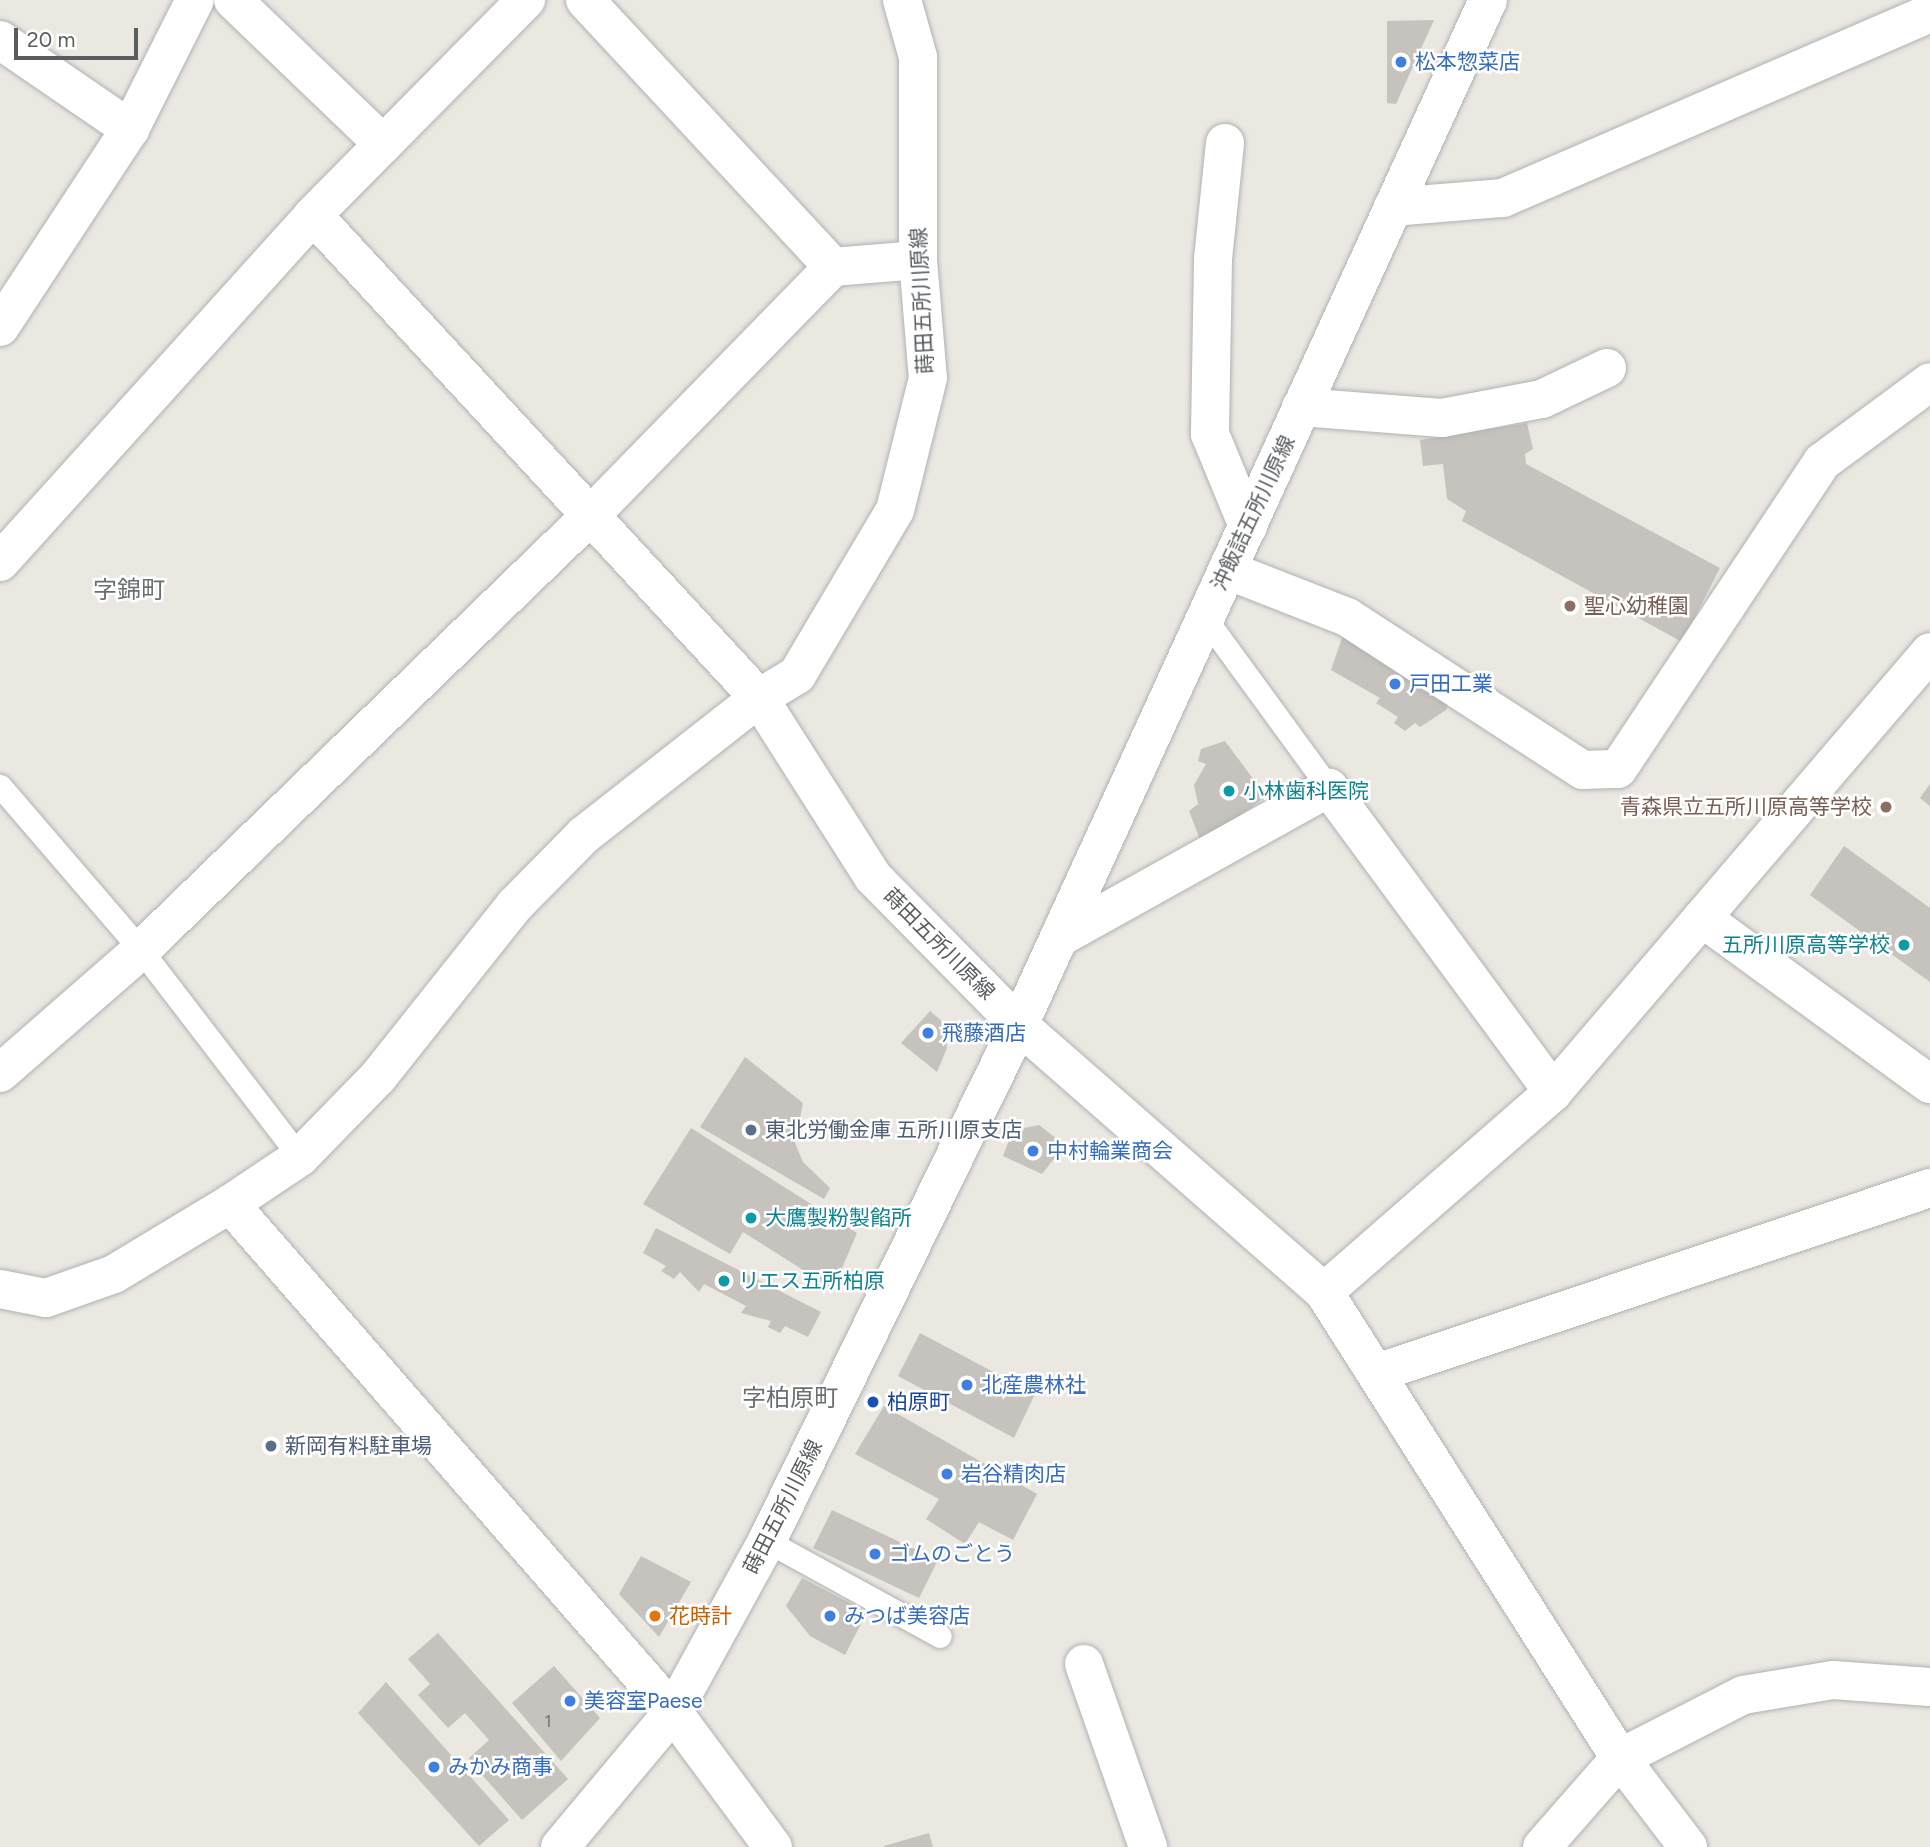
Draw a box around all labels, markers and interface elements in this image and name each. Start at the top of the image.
scale bar [18,14,142,58]
text: 20 m [27,27,75,52]
place label: 松本惣菜店 [1415,49,1520,75]
marker: 松本惣菜店 [1393,54,1409,70]
street label: 蒔田五所川原線 [906,227,938,375]
street label: 沖飯詰五所川原線 [1206,432,1300,594]
district label: 字錦町 [93,576,165,604]
place label: 聖心幼稚園 [1584,593,1689,619]
marker: 聖心幼稚園 [1562,598,1578,614]
place label: 戸田工業 [1409,671,1493,697]
marker: 戸田工業 [1387,676,1403,692]
place label: 小林歯科医院 [1243,778,1369,804]
marker: 小林歯科医院 [1221,783,1237,799]
place label: 青森県立五所川原高等学校 [1620,794,1872,820]
marker: 青森県立五所川原高等学校 [1878,799,1894,815]
street label: 蒔田五所川原線 [878,883,1000,1005]
place label: 五所川原高等学校 [1722,932,1890,958]
marker: 五所川原高等学校 [1896,937,1912,953]
place label: 飛藤酒店 [942,1020,1026,1046]
marker: 飛藤酒店 [920,1025,936,1041]
place label: 東北労働金庫 五所川原支店 [765,1117,1022,1143]
marker: 東北労働金庫 五所川原支店 [743,1122,759,1138]
place label: 中村輪業商会 [1047,1138,1173,1164]
marker: 中村輪業商会 [1025,1143,1041,1159]
place label: 大鷹製粉製餡所 [765,1205,912,1231]
marker: 大鷹製粉製餡所 [743,1210,759,1226]
place label: リエス五所柏原 [738,1268,885,1294]
marker: リエス五所柏原 [716,1273,732,1289]
place label: 北産農林社 [981,1372,1086,1398]
marker: 北産農林社 [959,1377,975,1393]
district label: 字柏原町 [742,1384,838,1412]
place label: 柏原町 [887,1389,950,1415]
marker: 柏原町 [865,1394,881,1410]
place label: 新岡有料駐車場 [285,1433,432,1459]
street label: 蒔田五所川原線 [738,1436,828,1578]
marker: 新岡有料駐車場 [263,1438,279,1454]
place label: 岩谷精肉店 [961,1461,1066,1487]
marker: 岩谷精肉店 [939,1466,955,1482]
place label: ゴムのごとう [889,1541,1015,1567]
marker: ゴムのごとう [867,1546,883,1562]
place label: 花時計 [669,1603,732,1629]
place label: みつば美容店 [844,1603,970,1629]
marker: 花時計 [647,1608,663,1624]
marker: みつば美容店 [822,1608,838,1624]
place label: 美容室Paese [584,1688,702,1714]
marker: 美容室Paese [562,1693,578,1709]
house number: 1 [544,1710,552,1732]
place label: みかみ商事 [448,1754,553,1780]
marker: みかみ商事 [426,1759,442,1775]

